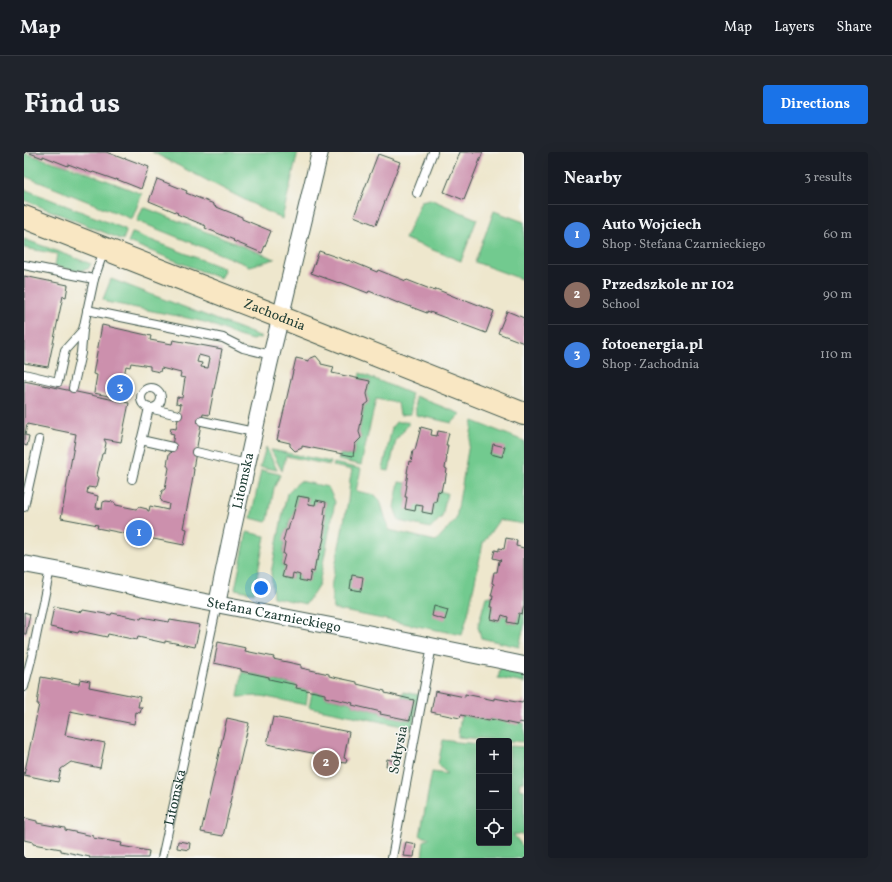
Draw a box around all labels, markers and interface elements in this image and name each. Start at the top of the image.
text: Map [20,15,61,41]
text: Map [724,18,752,37]
text: Layers [774,18,814,37]
text: Share [836,18,872,37]
text: Find us [24,85,120,124]
button: Directions [763,85,868,124]
text: Nearby [564,167,622,190]
text: 3 results [804,169,852,187]
text: Auto Wojciech [602,215,702,236]
text: 1 [574,226,580,244]
text: 60 m [824,226,852,244]
text: Shop · Stefana Czarnieckiego [602,236,766,254]
text: Przedszkole nr 102 [602,275,734,296]
text: 2 [574,286,580,304]
text: 90 m [823,286,852,304]
street label: Zachodnia [241,294,308,336]
text: School [602,296,640,314]
text: fotoenergia.pl [602,335,703,356]
text: 3 [574,346,580,364]
text: 110 m [820,346,852,364]
text: Shop · Zachodnia [602,356,699,374]
pin: 3 [107,373,133,403]
street label: Litomska [228,451,259,511]
pin: 1 [126,518,152,548]
your location [251,578,271,598]
street label: Stefana Czarnieckiego [205,593,343,637]
street label: Sołtysia [385,724,413,776]
map controls [476,738,512,846]
button: + [476,738,512,774]
pin: 2 [313,748,339,778]
street label: Litomska [160,767,191,827]
button: − [476,774,512,810]
button: locate [476,810,512,846]

